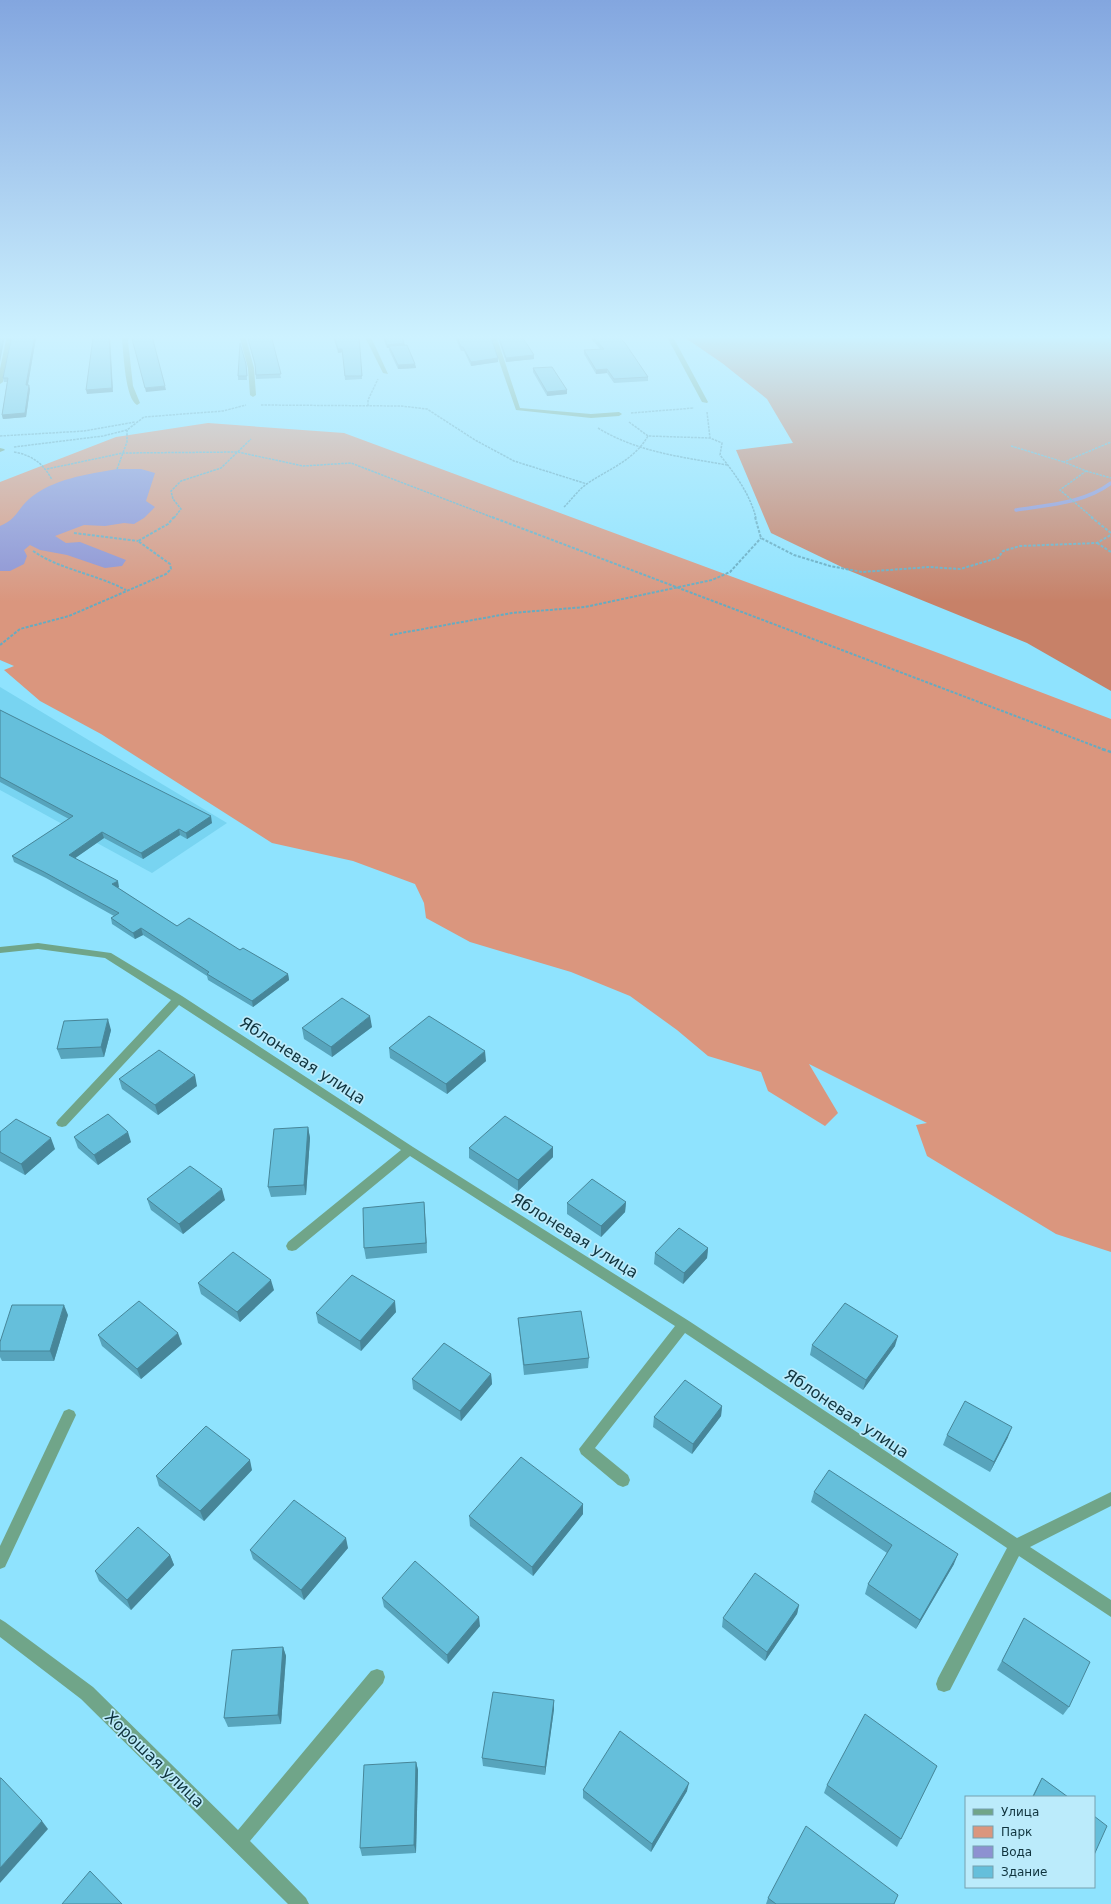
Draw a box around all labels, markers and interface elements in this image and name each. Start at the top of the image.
street label: Яблоневая улица [236,1013,369,1108]
street label: Яблоневая улица [508,1189,642,1282]
street label: Яблоневая улица [781,1365,913,1462]
street label: Хорошая улица [101,1707,208,1812]
legend [965,1796,1095,1888]
text: Улица [1001,1805,1039,1819]
text: Парк [1001,1825,1032,1839]
text: Вода [1001,1845,1032,1859]
text: Здание [1001,1865,1047,1879]

